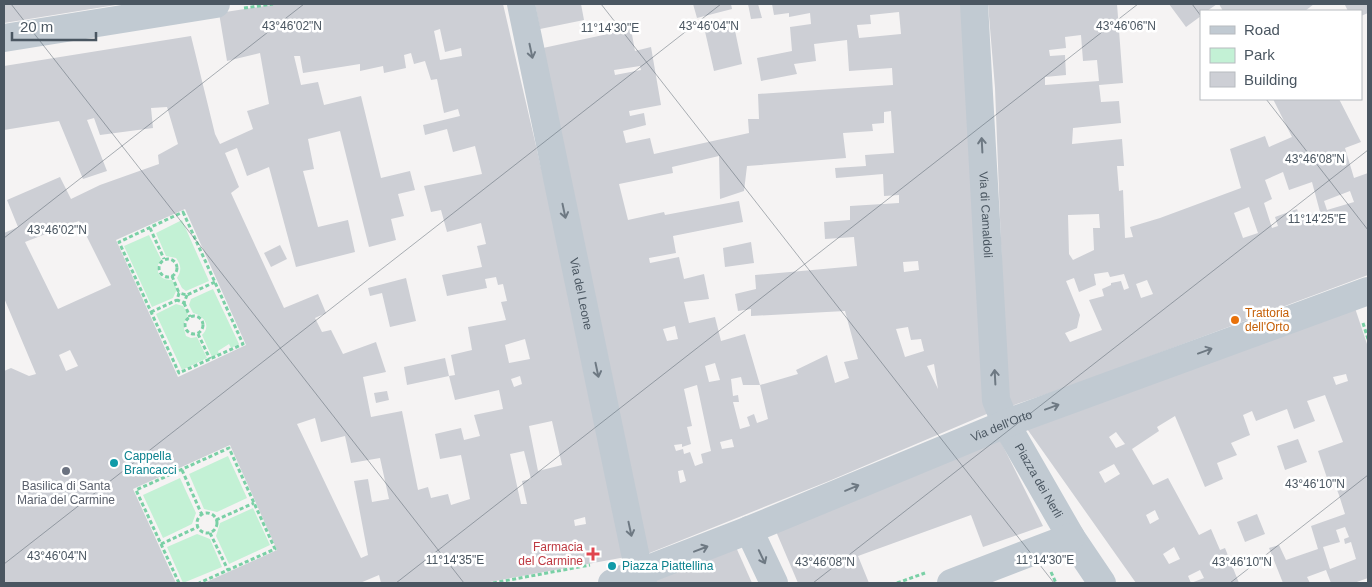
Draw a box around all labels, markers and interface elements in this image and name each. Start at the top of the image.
scale bar [12,10,96,42]
legend [1200,10,1362,100]
text: 20 m [20,18,53,35]
text: 43°46'02"N [262,19,322,33]
text: 43°46'04"N [679,19,739,33]
text: 43°46'06"N [1096,19,1156,33]
text: 11°14'30"E [581,21,639,35]
text: Road [1244,21,1280,38]
one-way arrow [527,43,536,59]
text: Park [1244,46,1275,63]
text: Building [1244,71,1297,88]
one-way arrow [977,137,986,153]
text: 43°46'08"N [1285,152,1345,166]
street label: Via di Camaldoli [976,171,995,258]
one-way arrow [560,202,569,218]
text: 11°14'25"E [1288,212,1346,226]
text: 43°46'02"N [27,223,87,237]
street label: Via del Leone [567,257,596,331]
place label: Trattoria dell'Orto [1245,306,1290,334]
marker: Trattoria dell'Orto [1229,314,1241,326]
one-way arrow [1196,346,1212,355]
one-way arrow [593,361,602,377]
one-way arrow [991,369,1000,385]
one-way arrow [1044,402,1059,411]
street label: Via dell'Orto [969,407,1034,445]
street label: Piazza dei Nerli [1012,441,1065,520]
place label: Cappella Brancacci [124,449,177,477]
marker: Cappella Brancacci [108,457,120,469]
marker: Basilica di Santa Maria del Carmine [60,465,72,477]
text: 43°46'10"N [1285,477,1345,491]
place label: Basilica di Santa Maria del Carmine [17,479,115,507]
one-way arrow [844,482,859,491]
one-way arrow [626,520,635,536]
place label: Farmacia del Carmine [518,540,583,568]
one-way arrow [693,543,708,553]
marker: Farmacia del Carmine [587,548,599,560]
text: 43°46'04"N [27,549,87,563]
one-way arrow [757,549,767,564]
text: 11°14'35"E [426,553,484,567]
text: 11°14'30"E [1016,553,1074,567]
text: 43°46'08"N [795,555,855,569]
text: 43°46'10"N [1212,555,1272,569]
place label: Piazza Piattellina [622,559,714,573]
marker: Piazza Piattellina [606,560,618,572]

